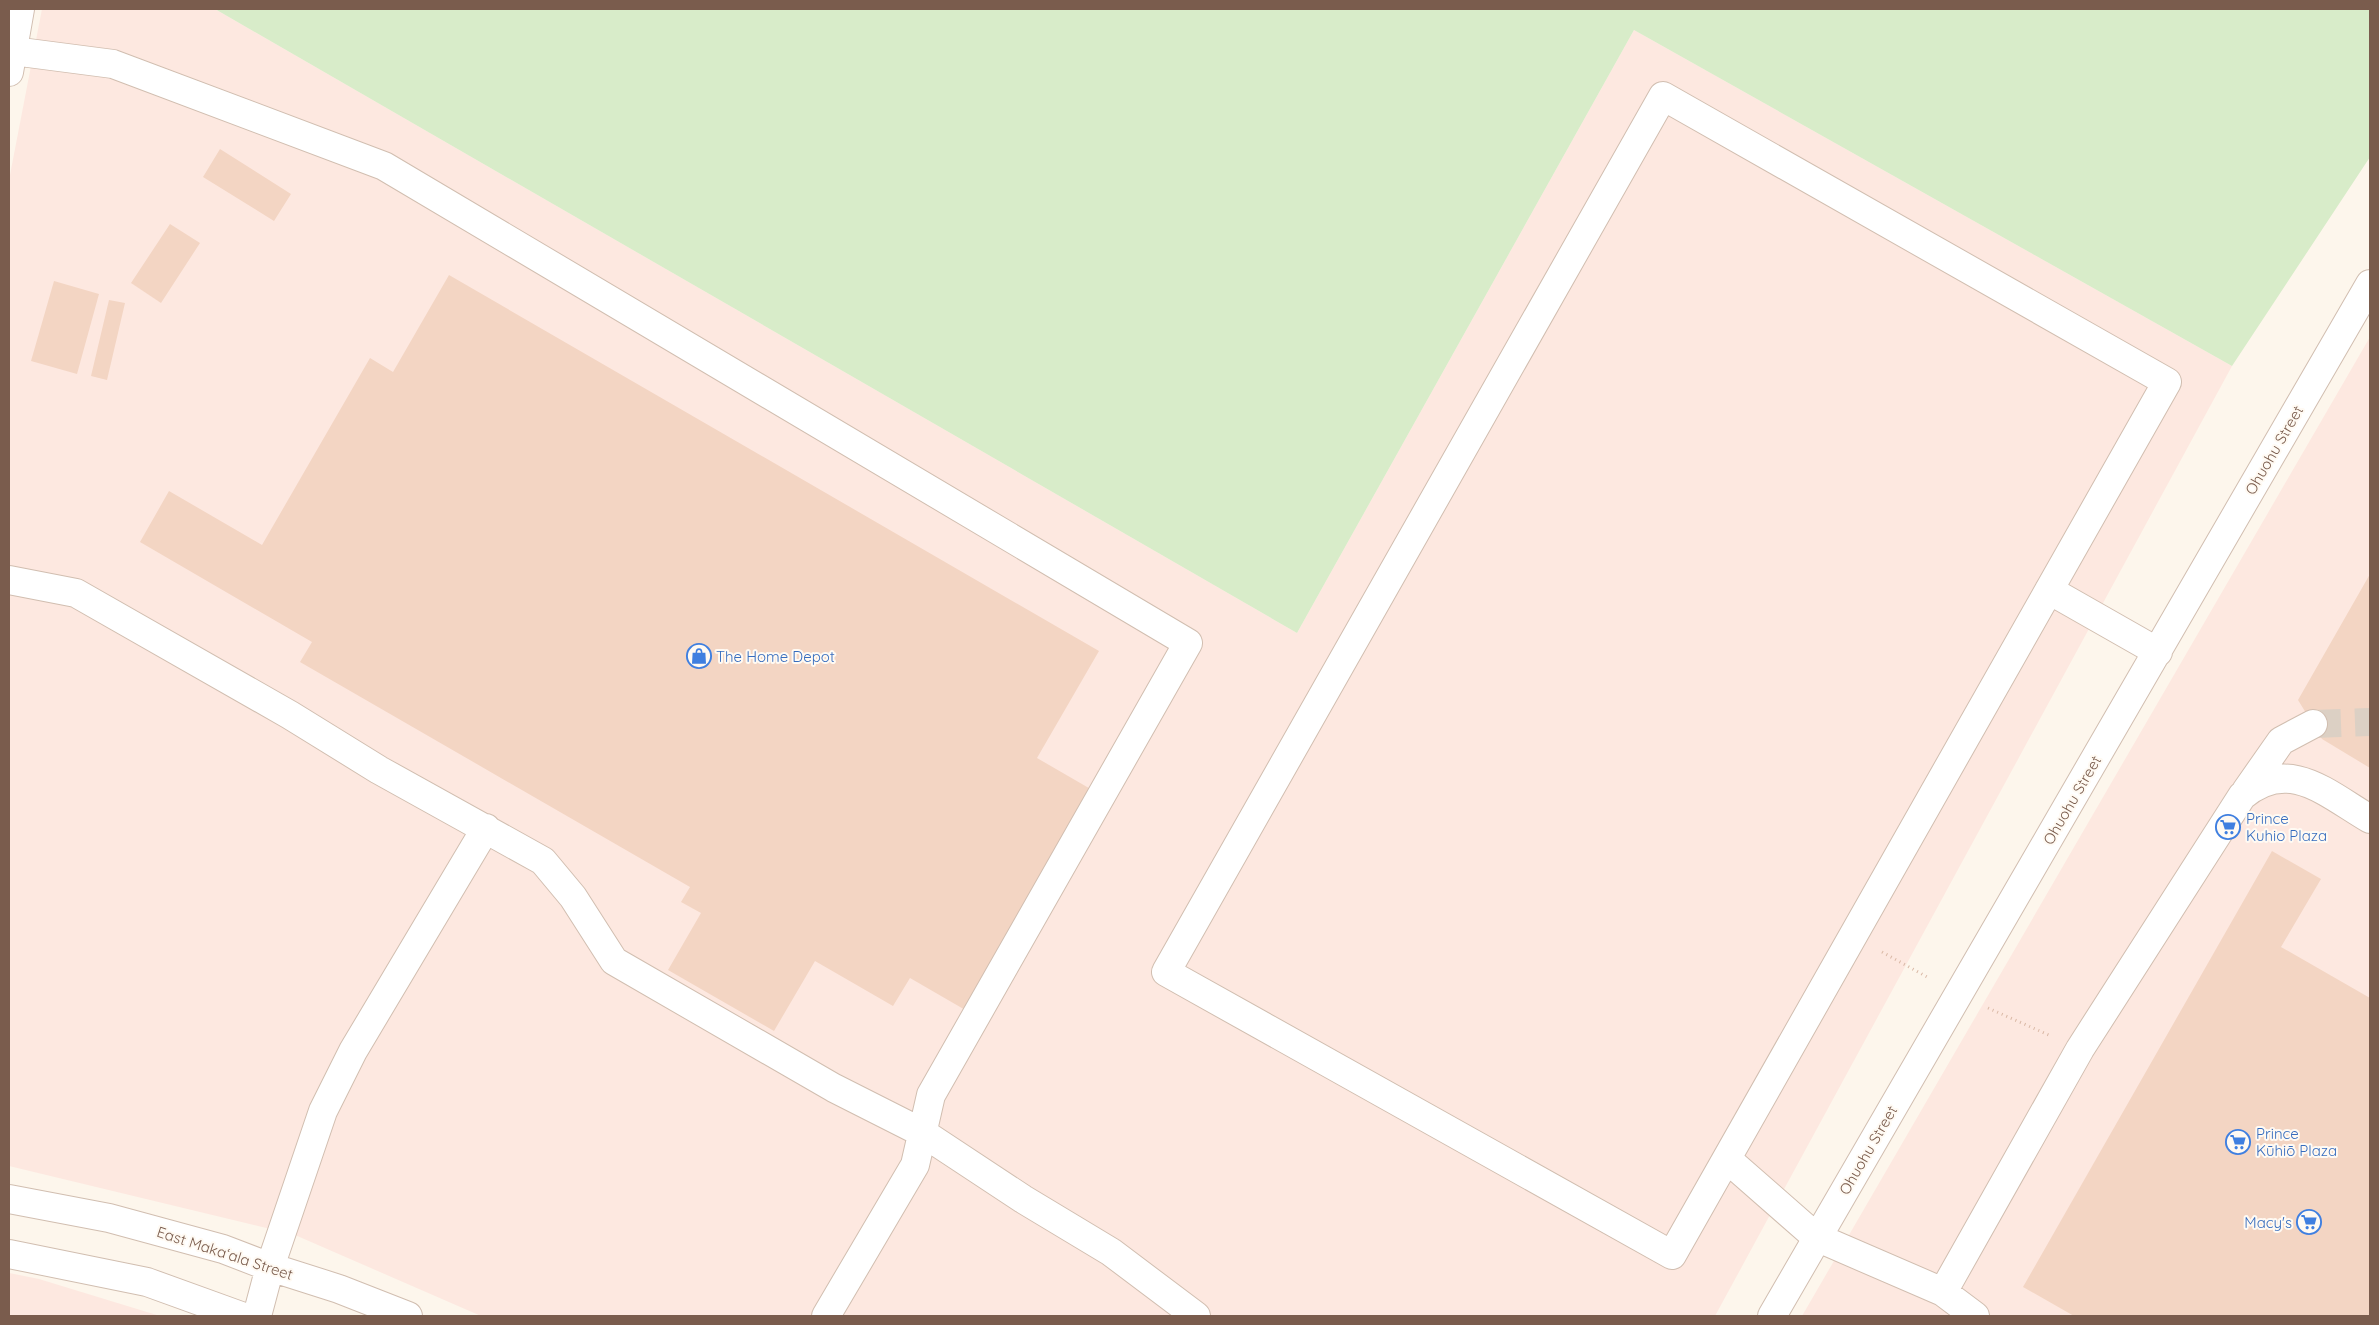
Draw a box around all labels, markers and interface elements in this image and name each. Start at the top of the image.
street label: Ohuohu Street [2241,402,2307,498]
shop icon: The Home Depot [686,643,712,669]
place label: The Home Depot [716,647,835,666]
street label: Ohuohu Street [2039,752,2105,848]
place label: Prince Kuhio Plaza [2246,809,2327,845]
supermarket icon: Prince Kuhio Plaza [2215,814,2241,840]
street label: Ohuohu Street [1835,1102,1901,1198]
place label: Prince Kūhiō Plaza [2256,1124,2337,1160]
supermarket icon: Prince Kūhiō Plaza [2225,1129,2251,1155]
supermarket icon: Macy's [2296,1209,2322,1235]
place label: Macy's [2244,1213,2292,1232]
street label: East Makaʻala Street [154,1222,296,1284]

